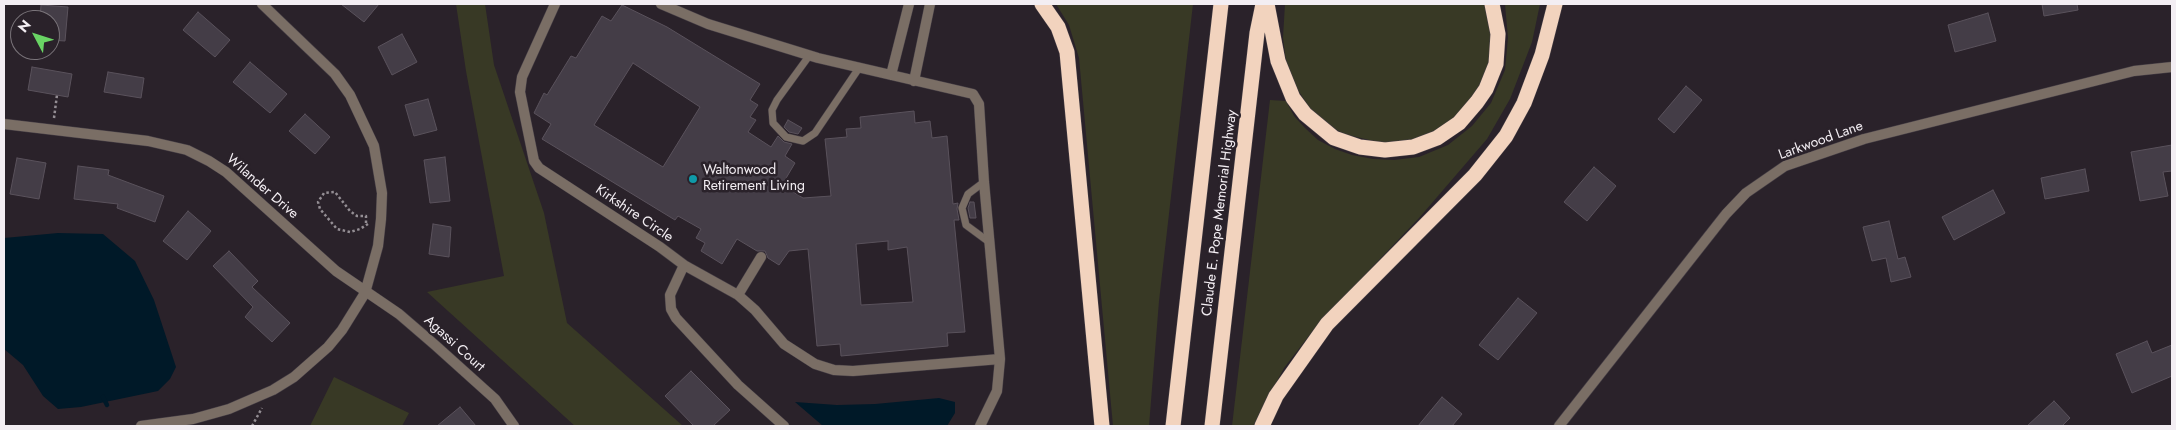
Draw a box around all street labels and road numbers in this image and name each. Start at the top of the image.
street label: Claude E. Pope Memorial Highway [1199,109,1241,317]
street label: Larkwood Lane [1777,118,1865,164]
street label: Wilander Drive [222,151,302,223]
street label: Kirkshire Circle [592,182,676,246]
street label: Agassi Court [420,312,488,376]

